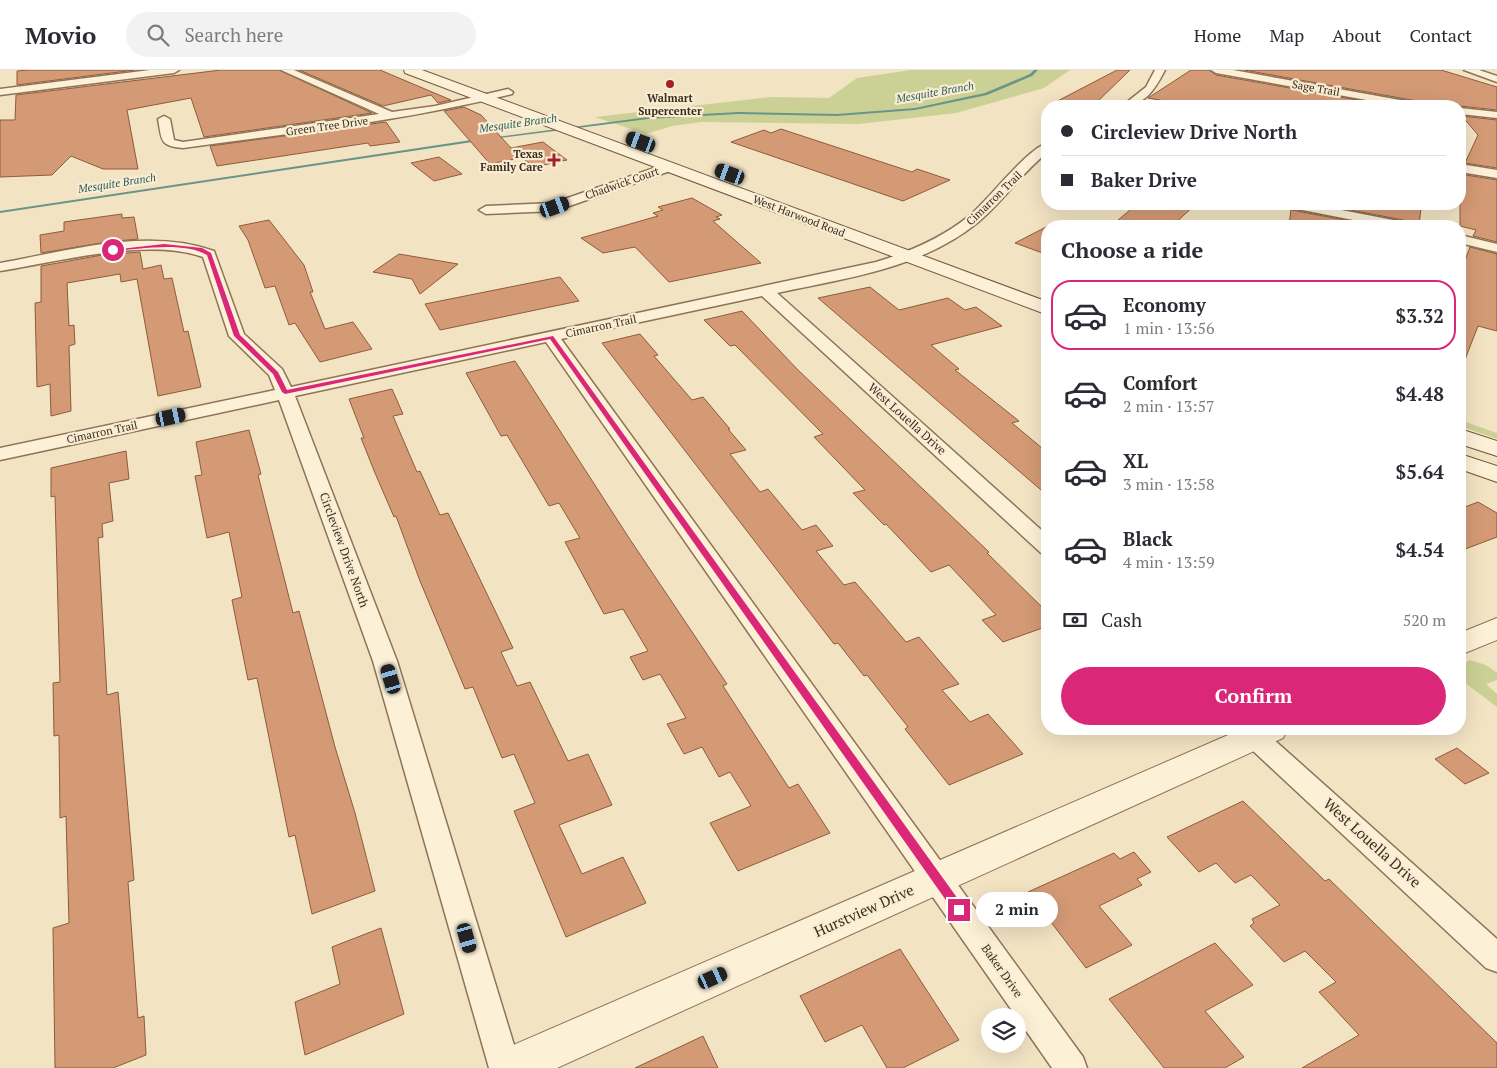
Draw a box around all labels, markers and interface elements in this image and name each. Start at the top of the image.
search box [126,12,476,57]
text: Movio [25,19,96,51]
icon: search [144,21,172,49]
text: Search here [184,22,283,47]
text: Home [1194,23,1241,47]
text: Map [1269,23,1304,47]
text: About [1332,23,1381,47]
text: Contact [1409,23,1472,47]
street label: Sage Trail [1291,77,1341,99]
marker: Walmart Supercenter [664,78,676,90]
water label: Mesquite Branch [894,78,975,106]
place label: Walmart Supercenter [638,91,702,118]
water label: Mesquite Branch [477,111,558,136]
street label: Green Tree Drive [285,113,369,139]
text: Circleview Drive North [1091,119,1297,144]
car [624,130,657,154]
place label: Texas Family Care [480,147,543,174]
marker: Texas Family Care [547,153,561,167]
car [713,162,746,186]
street label: Chadwick Court [583,164,661,202]
text: Baker Drive [1091,167,1197,192]
street label: Cimarron Trail [963,168,1025,228]
water label: Mesquite Branch [76,170,157,196]
street label: West Harwood Road [751,192,847,240]
car [538,195,571,219]
text: Choose a ride [1061,235,1203,264]
route start [102,239,124,261]
text: Economy [1123,292,1206,317]
icon: car [1063,293,1108,338]
text: $3.32 [1395,303,1444,328]
street label: Cimarron Trail [564,312,638,340]
text: 1 min · 13:56 [1123,317,1215,339]
text: Comfort [1123,370,1198,395]
icon: car [1063,371,1108,416]
street label: West Louella Drive [865,380,950,458]
text: $4.48 [1395,381,1444,406]
text: 2 min · 13:57 [1123,395,1215,417]
car [154,407,187,427]
street label: Cimarron Trail [65,418,139,446]
text: XL [1123,448,1148,473]
icon: car [1063,449,1108,494]
text: $5.64 [1395,459,1444,484]
text: 3 min · 13:58 [1123,473,1215,495]
street label: Circleview Drive North [317,490,372,609]
text: Black [1123,526,1173,551]
icon: car [1063,527,1108,572]
text: $4.54 [1395,537,1444,562]
text: 4 min · 13:59 [1123,551,1215,573]
icon: cash [1061,606,1089,634]
text: Cash [1101,607,1142,632]
text: 520 m [1403,609,1446,631]
car [379,662,402,696]
button: Confirm [1061,667,1446,725]
street label: West Louella Drive [1320,793,1426,892]
street label: Hurstview Drive [811,879,917,941]
callout: 2 min [976,892,1059,928]
text: 2 min [995,898,1039,920]
route end [948,899,970,921]
car [455,922,478,954]
street label: Baker Drive [979,941,1026,1000]
car [696,965,729,991]
map controls [981,1008,1026,1053]
button: layers [981,1008,1026,1053]

